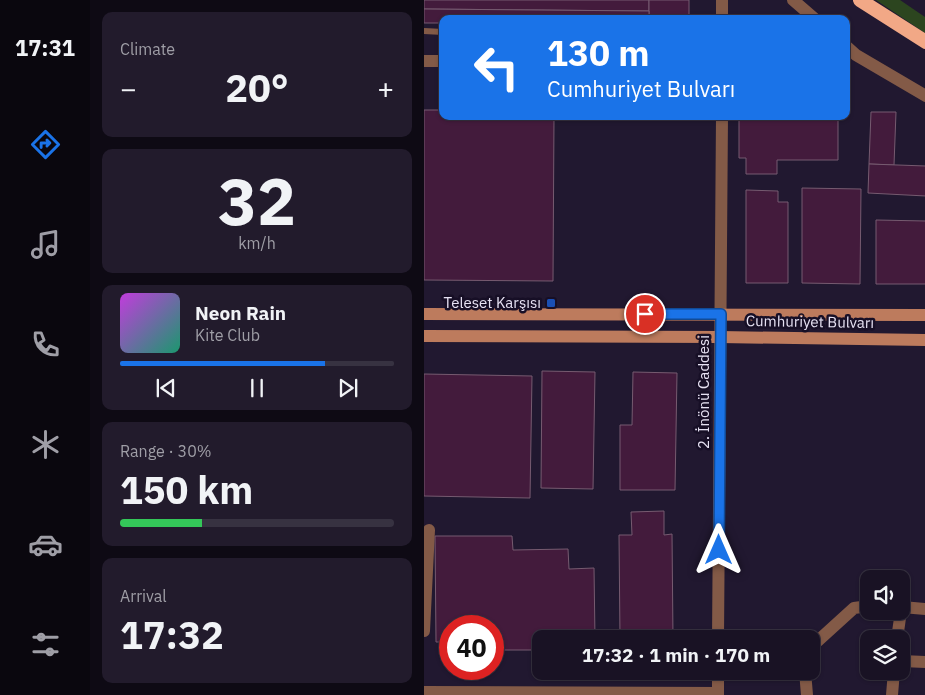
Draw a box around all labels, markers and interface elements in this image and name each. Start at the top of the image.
text: 130 m [547,30,650,76]
text: 17:31 [15,33,75,62]
icon: left [464,35,529,100]
text: Climate [120,39,175,59]
text: 20° [225,63,289,112]
text: − [120,70,137,107]
text: + [377,70,394,107]
text: Cumhuriyet Bulvarı [547,74,735,103]
icon: directions [28,127,63,162]
text: 32 [218,158,296,243]
icon: music [28,227,63,262]
text: km/h [238,233,276,253]
place label: Teleset Karşısı [444,293,541,312]
pin [624,293,666,335]
marker: Teleset Karşısı [545,297,557,309]
icon: arrive [631,300,659,328]
text: Neon Rain [195,301,286,325]
street label: Cumhuriyet Bulvarı [746,311,874,332]
text: Kite Club [195,325,260,345]
icon: phone [28,327,63,362]
street label: 2. İnönü Caddesi [694,335,713,449]
icon: previous [152,374,180,402]
icon: pause [243,374,271,402]
icon: next [334,374,362,402]
icon: climate [28,427,63,462]
text: Range · 30% [120,441,212,461]
text: 150 km [120,465,253,514]
position arrow [692,523,744,575]
icon: car [28,527,63,562]
map controls [860,570,910,680]
button: sound [860,570,910,620]
text: Arrival [120,586,167,606]
text: 17:32 [120,610,224,659]
speed limit sign: 40 [439,615,504,680]
icon: filters [28,627,63,662]
button: layers [860,630,910,680]
text: 17:32 · 1 min · 170 m [582,643,770,667]

